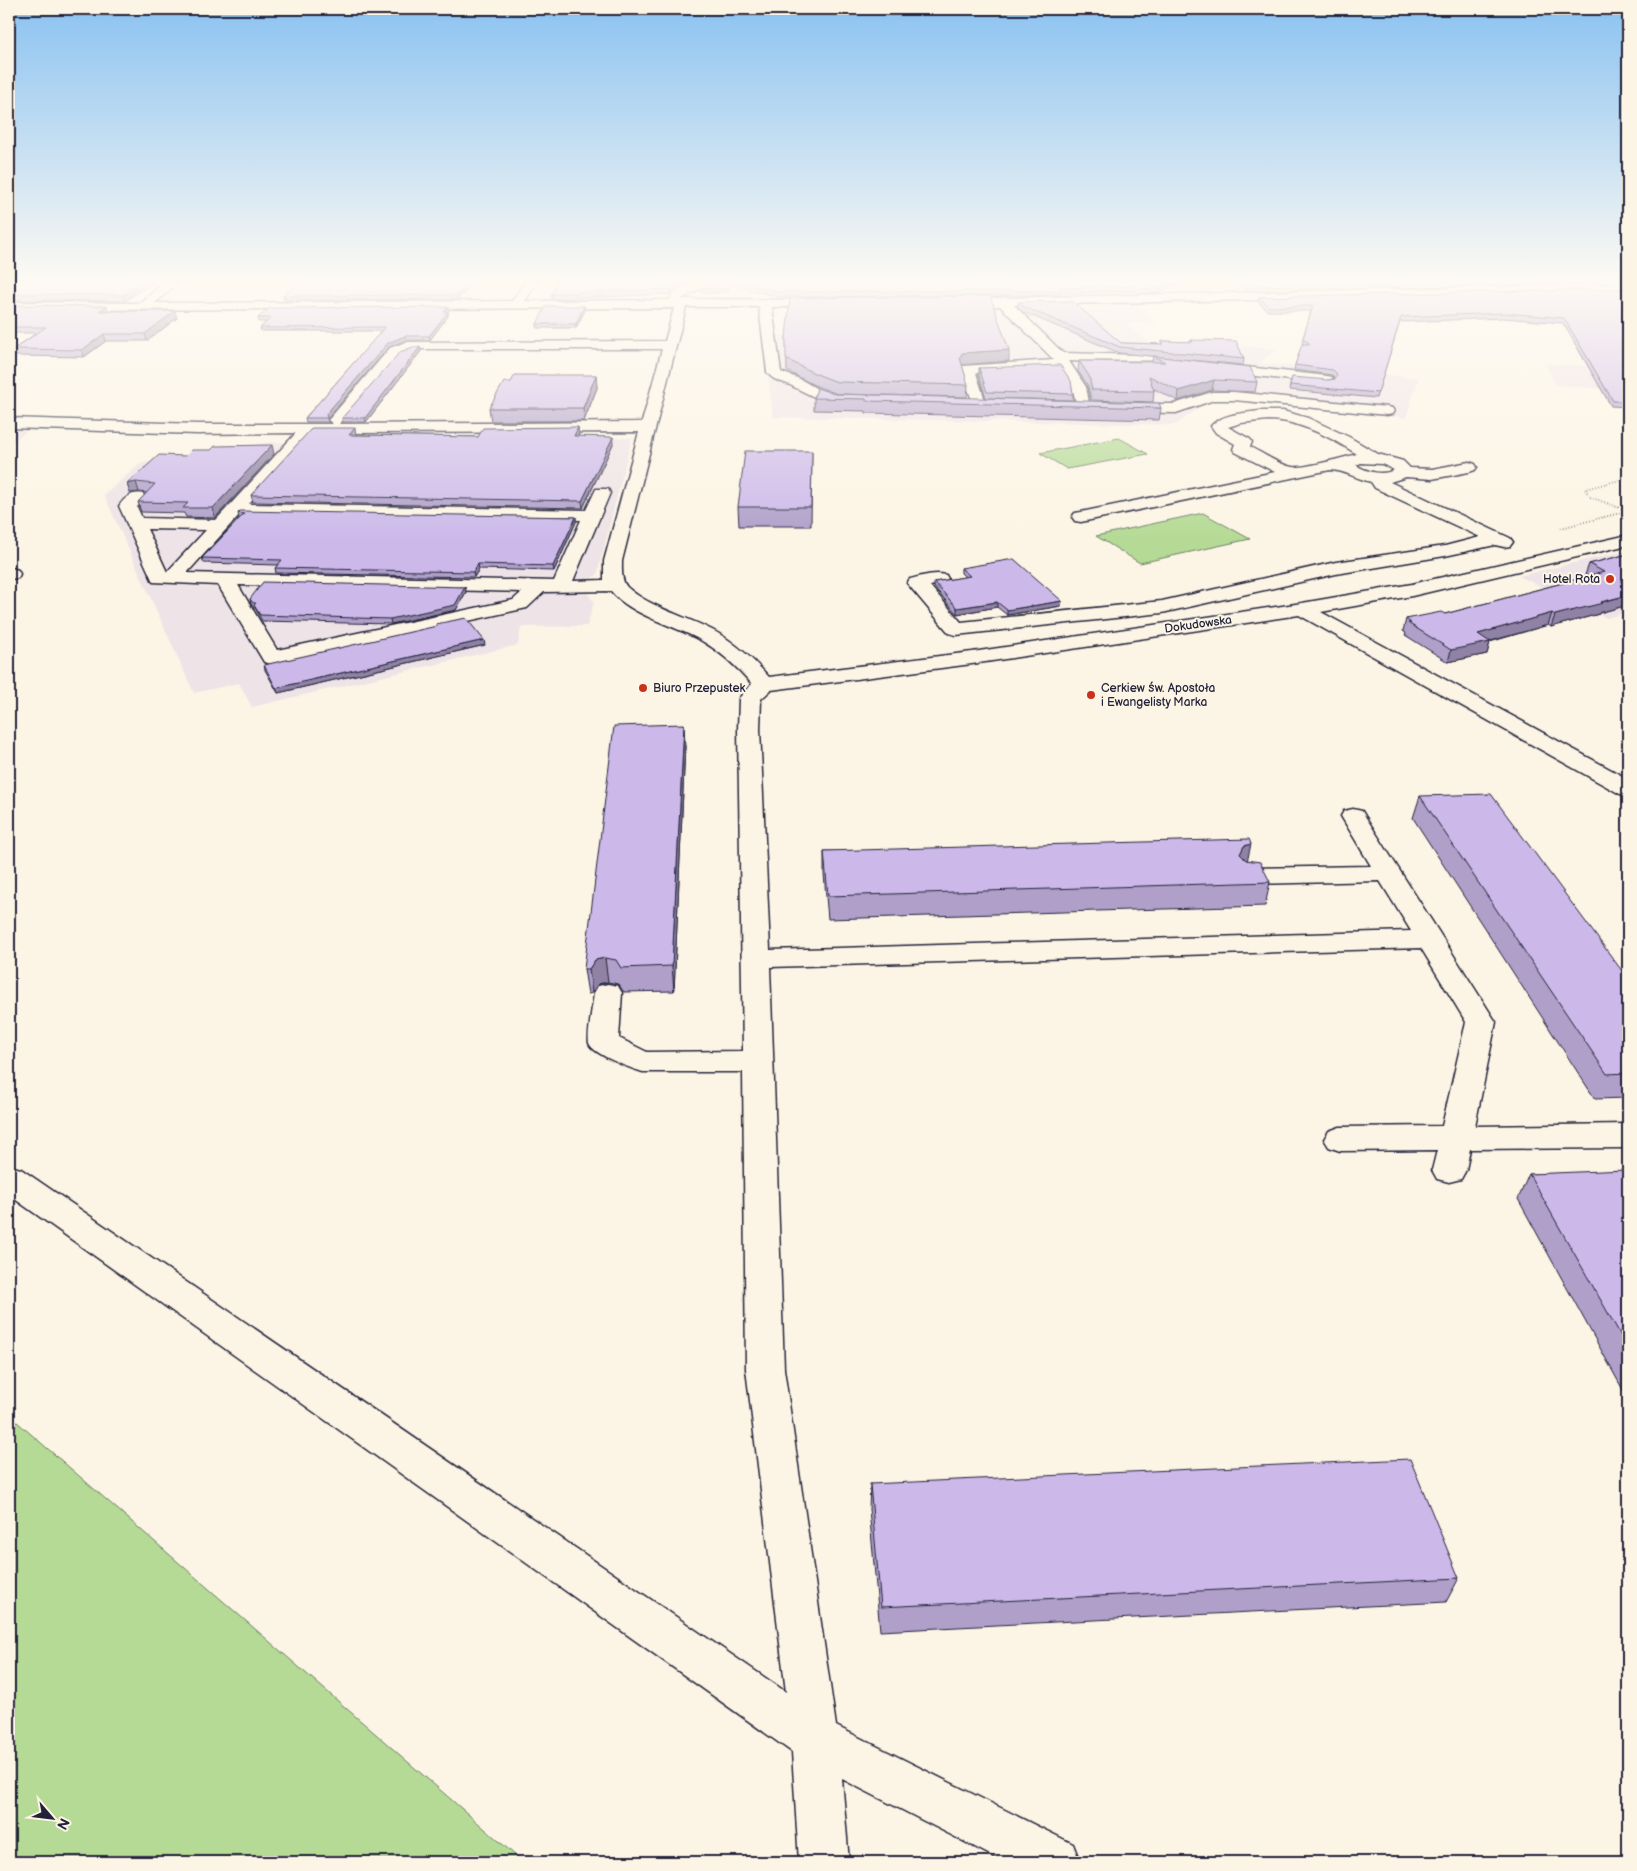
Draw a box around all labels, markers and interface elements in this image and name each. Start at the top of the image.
place label: Hotel Rota [1543,572,1600,587]
marker: Hotel Rota [1604,573,1616,585]
street label: Dokudowska [1163,612,1233,637]
place label: Biuro Przepustek [653,681,746,696]
place label: Cerkiew św. Apostoła i Ewangelisty Marka [1101,681,1216,710]
marker: Biuro Przepustek [637,682,649,694]
marker: Cerkiew św. Apostoła i Ewangelisty Marka [1085,689,1097,701]
north arrow [28,1794,78,1844]
text: N [53,1815,73,1833]

